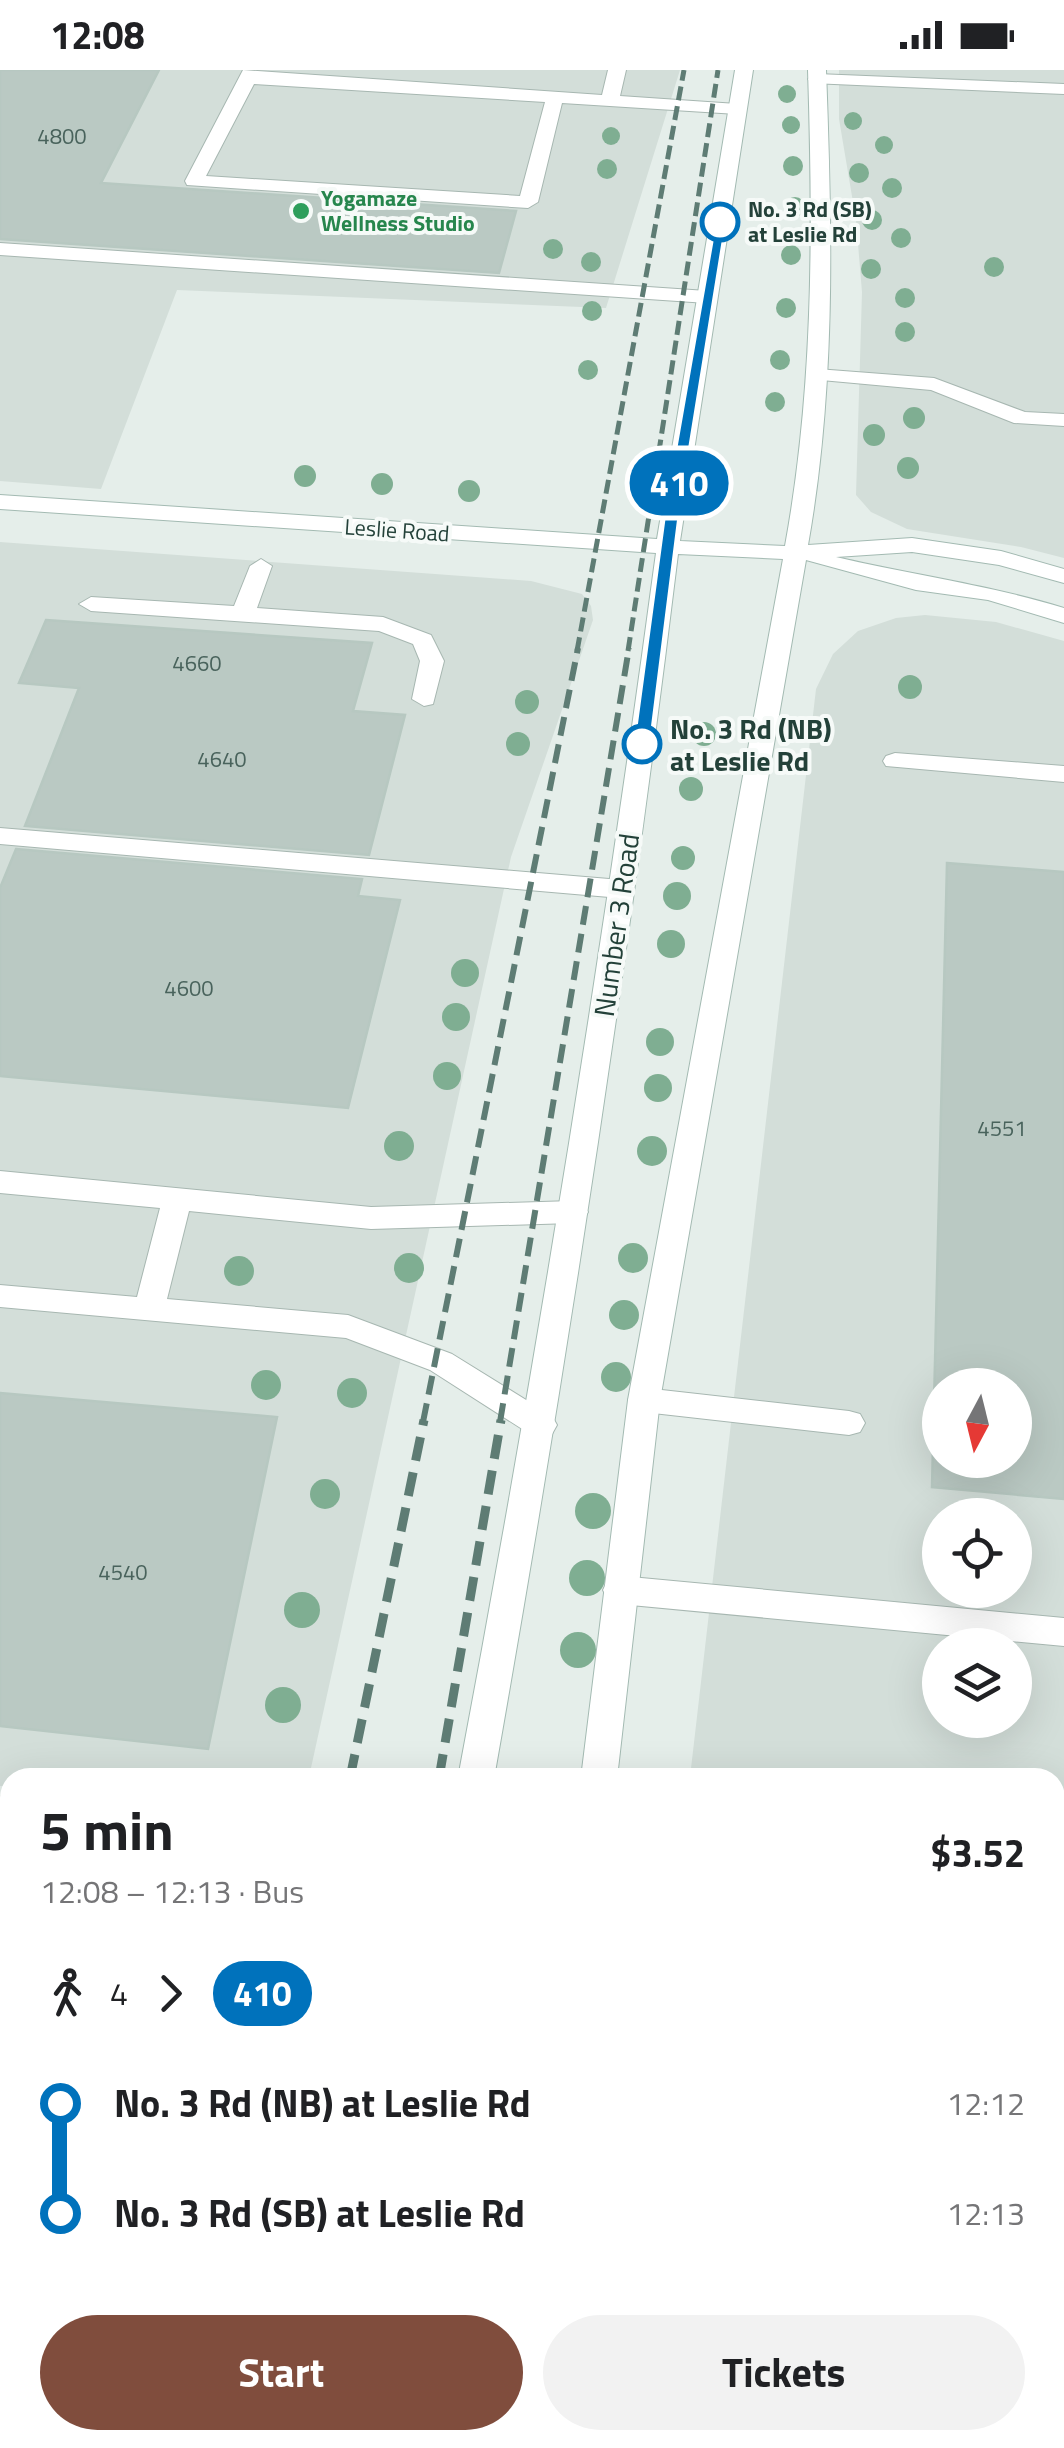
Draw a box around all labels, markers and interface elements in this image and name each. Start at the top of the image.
text: 12:08 [50,6,145,64]
house number: 4800 [37,119,87,153]
place label: Yogamaze Wellness Studio [321,181,475,240]
place label: No. 3 Rd (SB) at Leslie Rd [748,192,872,251]
marker: Yogamaze Wellness Studio [290,200,312,222]
marker: No. 3 Rd (SB) at Leslie Rd [701,203,739,241]
line badge: 410 [622,450,736,516]
text: 410 [650,456,708,510]
street label: Leslie Road [343,509,451,551]
house number: 4660 [172,646,222,680]
place label: No. 3 Rd (NB) at Leslie Rd [670,707,832,782]
marker: No. 3 Rd (NB) at Leslie Rd [623,725,661,763]
house number: 4640 [197,742,247,776]
street label: Number 3 Road [582,831,650,1019]
house number: 4600 [164,971,214,1005]
house number: 4551 [977,1111,1027,1145]
north arrow [922,1368,1032,1478]
map controls [922,1368,1032,1738]
button: locate [922,1498,1032,1608]
house number: 4540 [98,1555,148,1589]
button: layers [922,1628,1032,1738]
text: 5 min [40,1788,174,1871]
text: $3.52 [930,1824,1025,1882]
text: 12:08 – 12:13 · Bus [40,1867,304,1915]
icon: walk [40,1966,95,2021]
icon: forward [143,1966,198,2021]
text: 410 [233,1966,292,2020]
text: 4 [110,1969,128,2017]
text: No. 3 Rd (NB) at Leslie Rd [114,2074,531,2132]
text: 12:12 [946,2079,1025,2127]
text: No. 3 Rd (SB) at Leslie Rd [114,2184,525,2242]
text: 12:13 [946,2189,1025,2237]
button: Start [40,2315,523,2430]
button: Tickets [543,2315,1025,2430]

